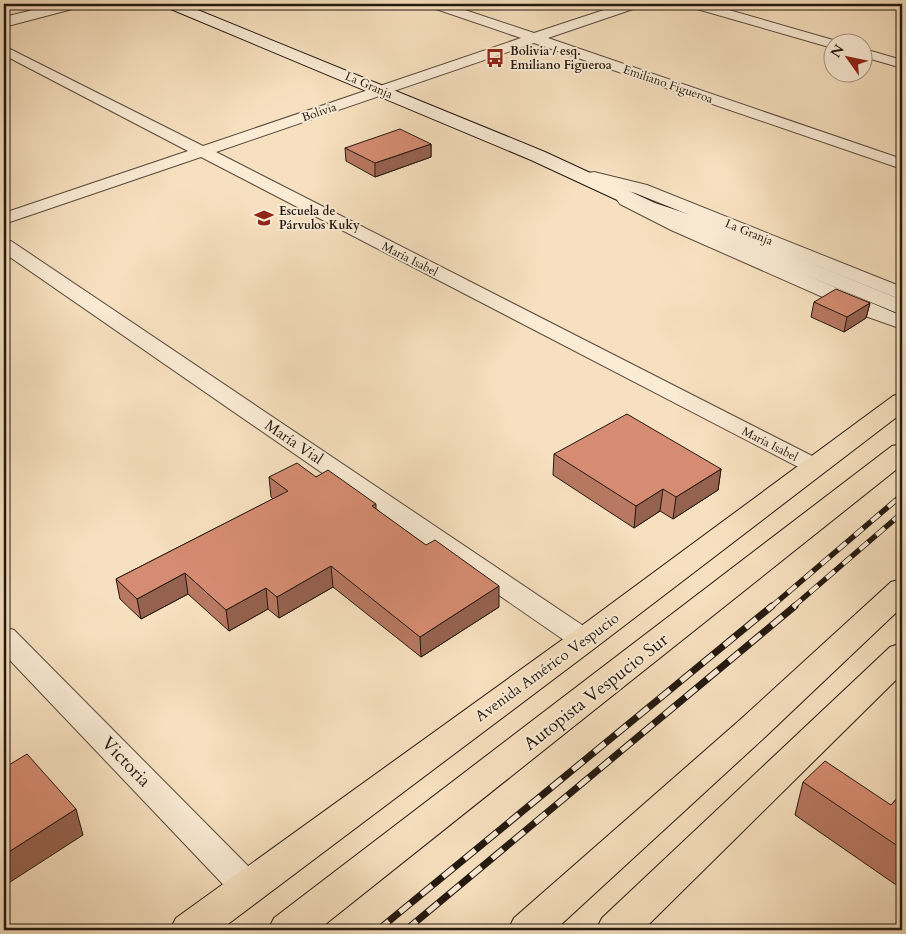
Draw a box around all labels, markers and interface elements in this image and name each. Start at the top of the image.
north arrow [824,32,874,82]
text: N [826,41,849,61]
place label: Bolivia / esq. Emiliano Figueroa [510,43,612,73]
bus stop icon: Bolivia / esq. Emiliano Figueroa [484,47,506,69]
street label: Emiliano Figueroa [621,61,716,107]
street label: La Granja [343,68,396,102]
street label: Bolivia [300,98,339,125]
place label: Escuela de Párvulos Kuky [279,203,360,233]
school or university icon: Escuela de Párvulos Kuky [253,207,275,229]
street label: La Granja [723,215,776,249]
street label: María Isabel [379,238,441,280]
street label: María Vial [261,415,327,469]
street label: María Isabel [739,423,801,465]
street label: Avenida Américo Vespucio [471,608,623,726]
street label: Autopista Vespucio Sur [518,627,674,756]
street label: Victoria [96,731,156,793]

